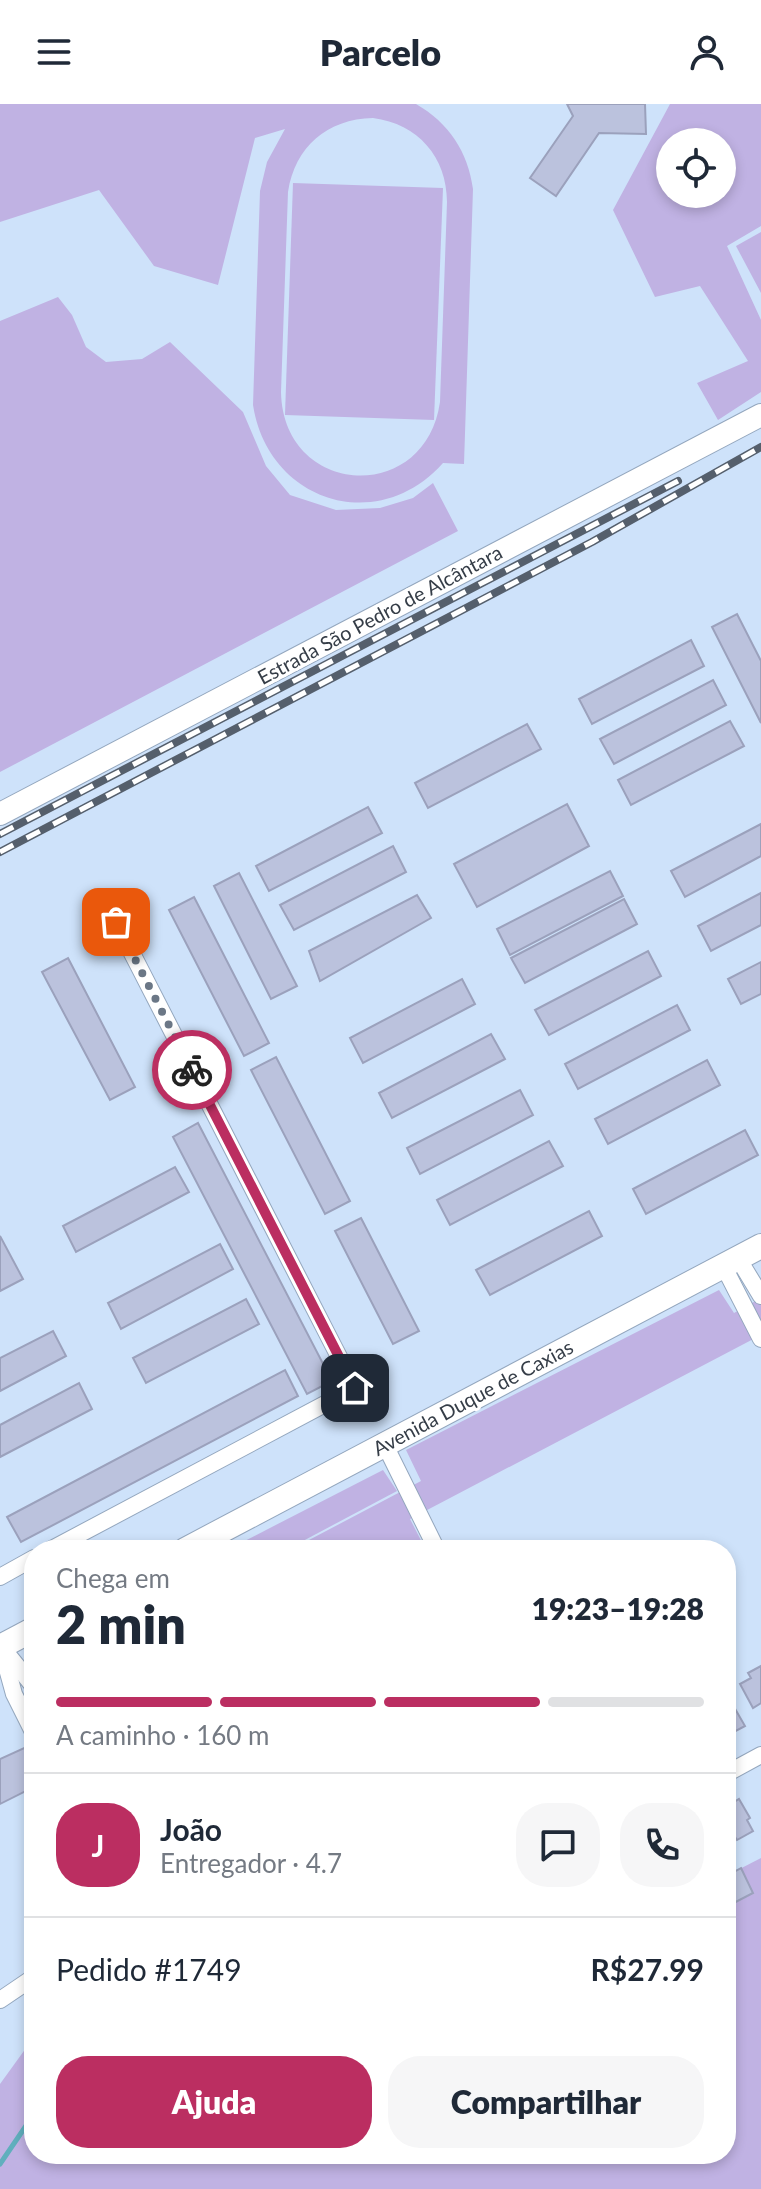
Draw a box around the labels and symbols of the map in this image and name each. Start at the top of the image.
street label: Estrada São Pedro de Alcântara [253,539,506,689]
pin [82,888,150,956]
courier [152,1030,232,1110]
street label: Avenida Duque de Caxias [368,1334,577,1460]
pin [321,1354,389,1422]

